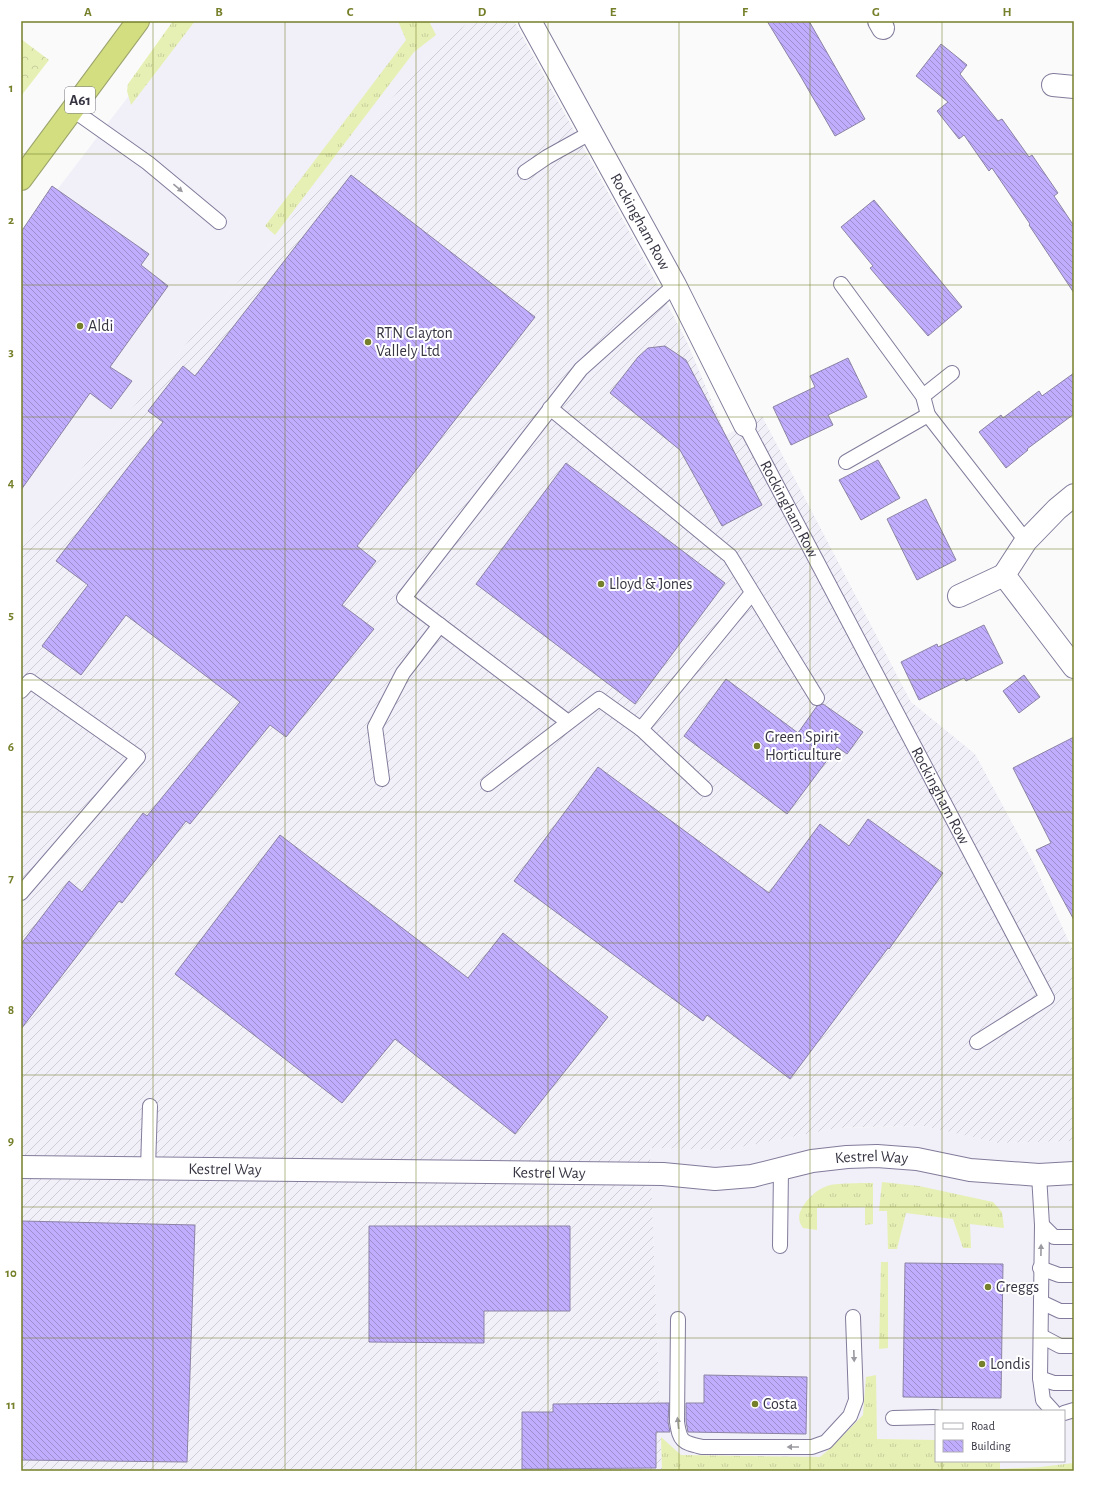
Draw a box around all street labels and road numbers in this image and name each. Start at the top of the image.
road number: A61 [65,87,95,113]
street label: Rockingham Row [607,171,673,273]
street label: Rockingham Row [757,458,821,560]
street label: Rockingham Row [908,744,973,847]
street label: Kestrel Way [834,1148,909,1167]
street label: Kestrel Way [188,1161,262,1179]
street label: Kestrel Way [512,1164,586,1182]

